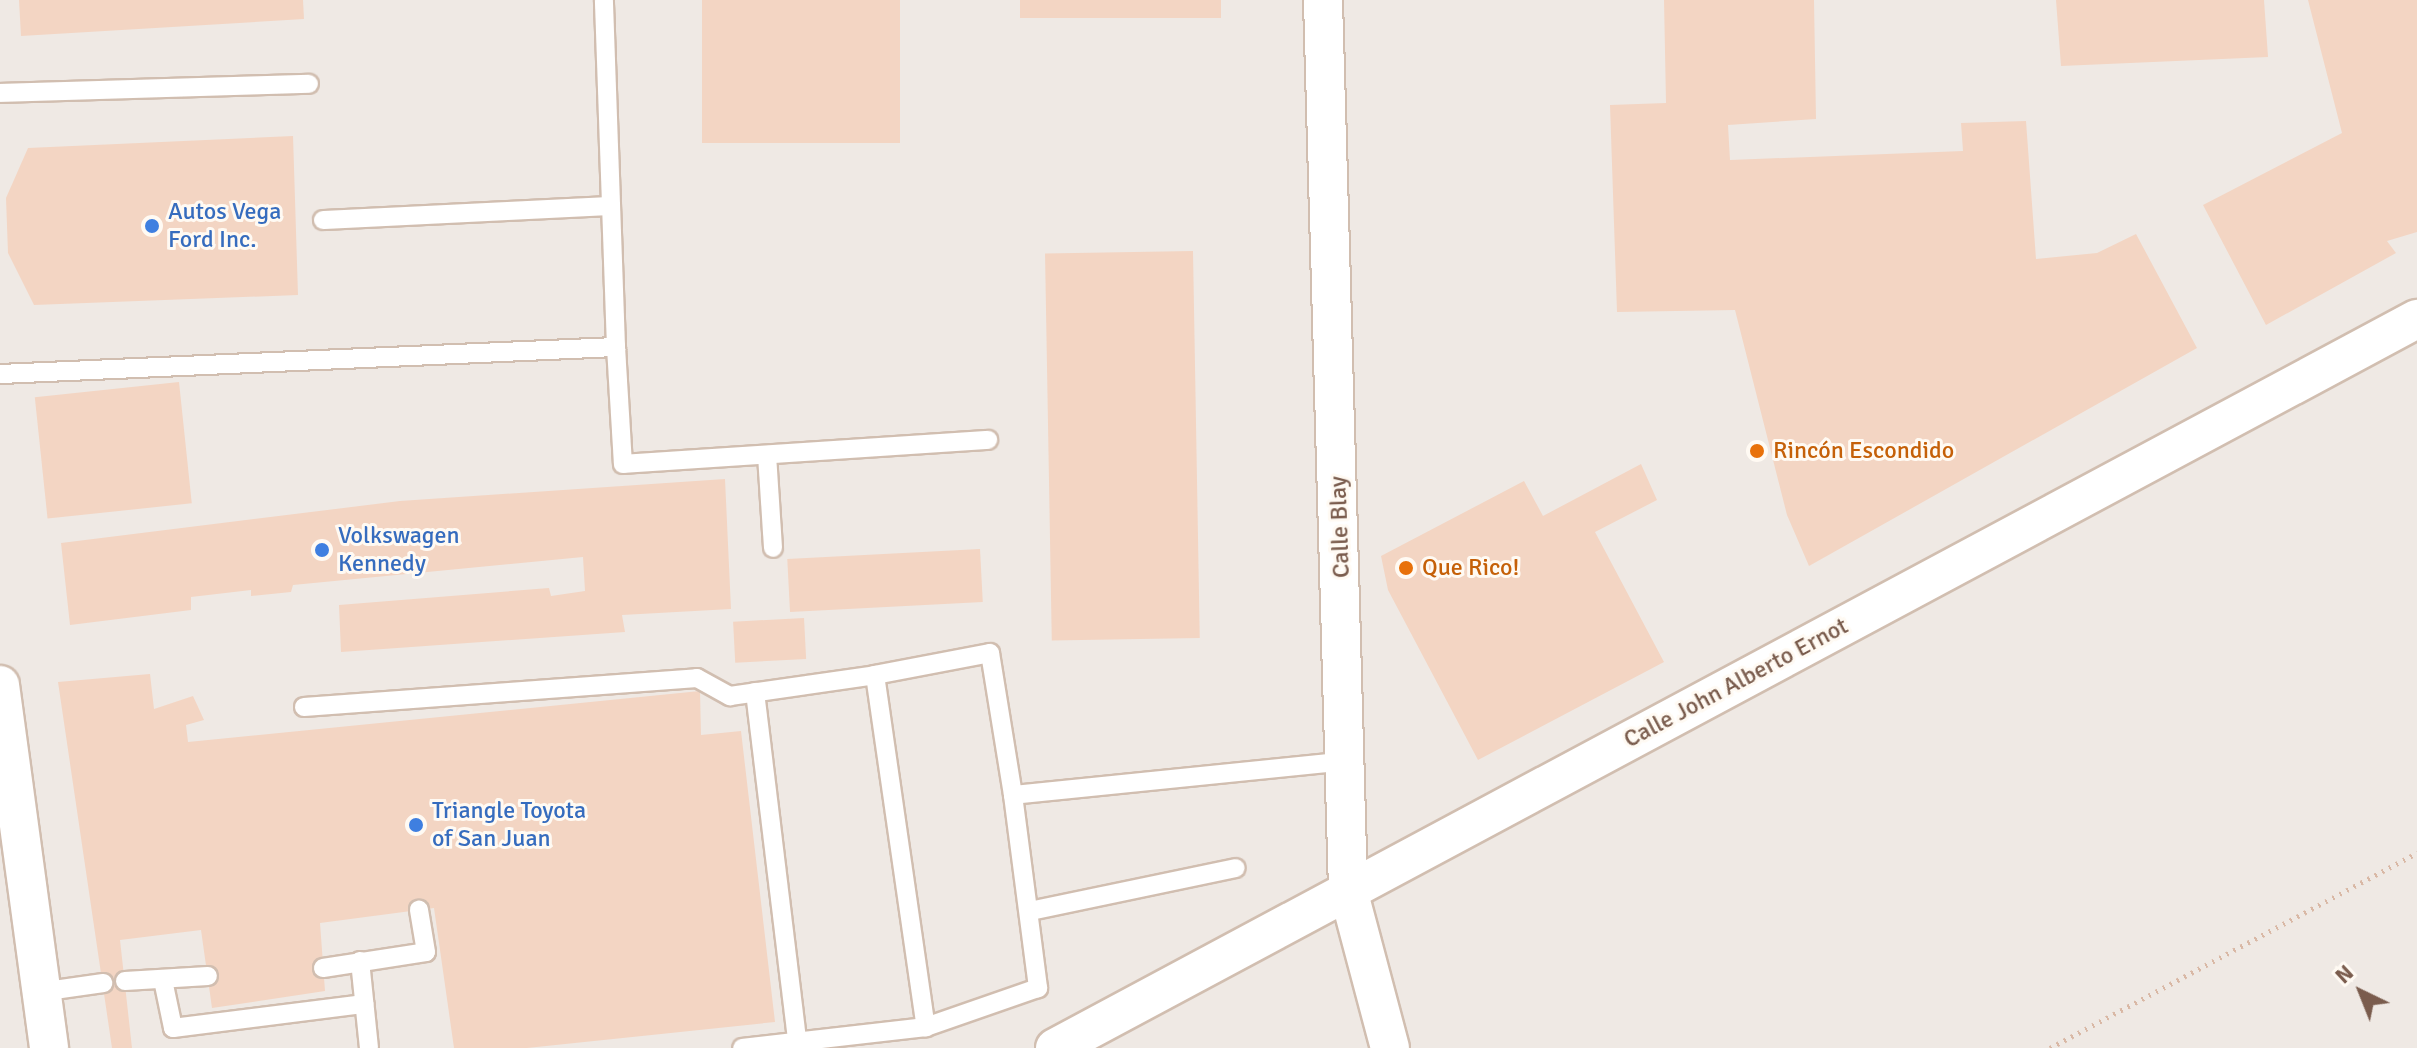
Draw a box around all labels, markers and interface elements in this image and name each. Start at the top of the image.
place label: Autos Vega Ford Inc. [168,198,281,254]
marker: Autos Vega Ford Inc. [143,217,161,235]
place label: Rincón Escondido [1773,437,1954,465]
marker: Rincón Escondido [1748,442,1766,460]
street label: Calle Blay [1324,475,1356,579]
place label: Volkswagen Kennedy [338,522,460,578]
marker: Volkswagen Kennedy [313,541,331,559]
place label: Que Rico! [1422,554,1519,582]
marker: Que Rico! [1397,559,1415,577]
street label: Calle John Alberto Ernot [1619,612,1853,754]
place label: Triangle Toyota of San Juan [432,797,586,853]
marker: Triangle Toyota of San Juan [407,816,425,834]
north arrow [2321,952,2401,1032]
text: N [2329,959,2359,989]

